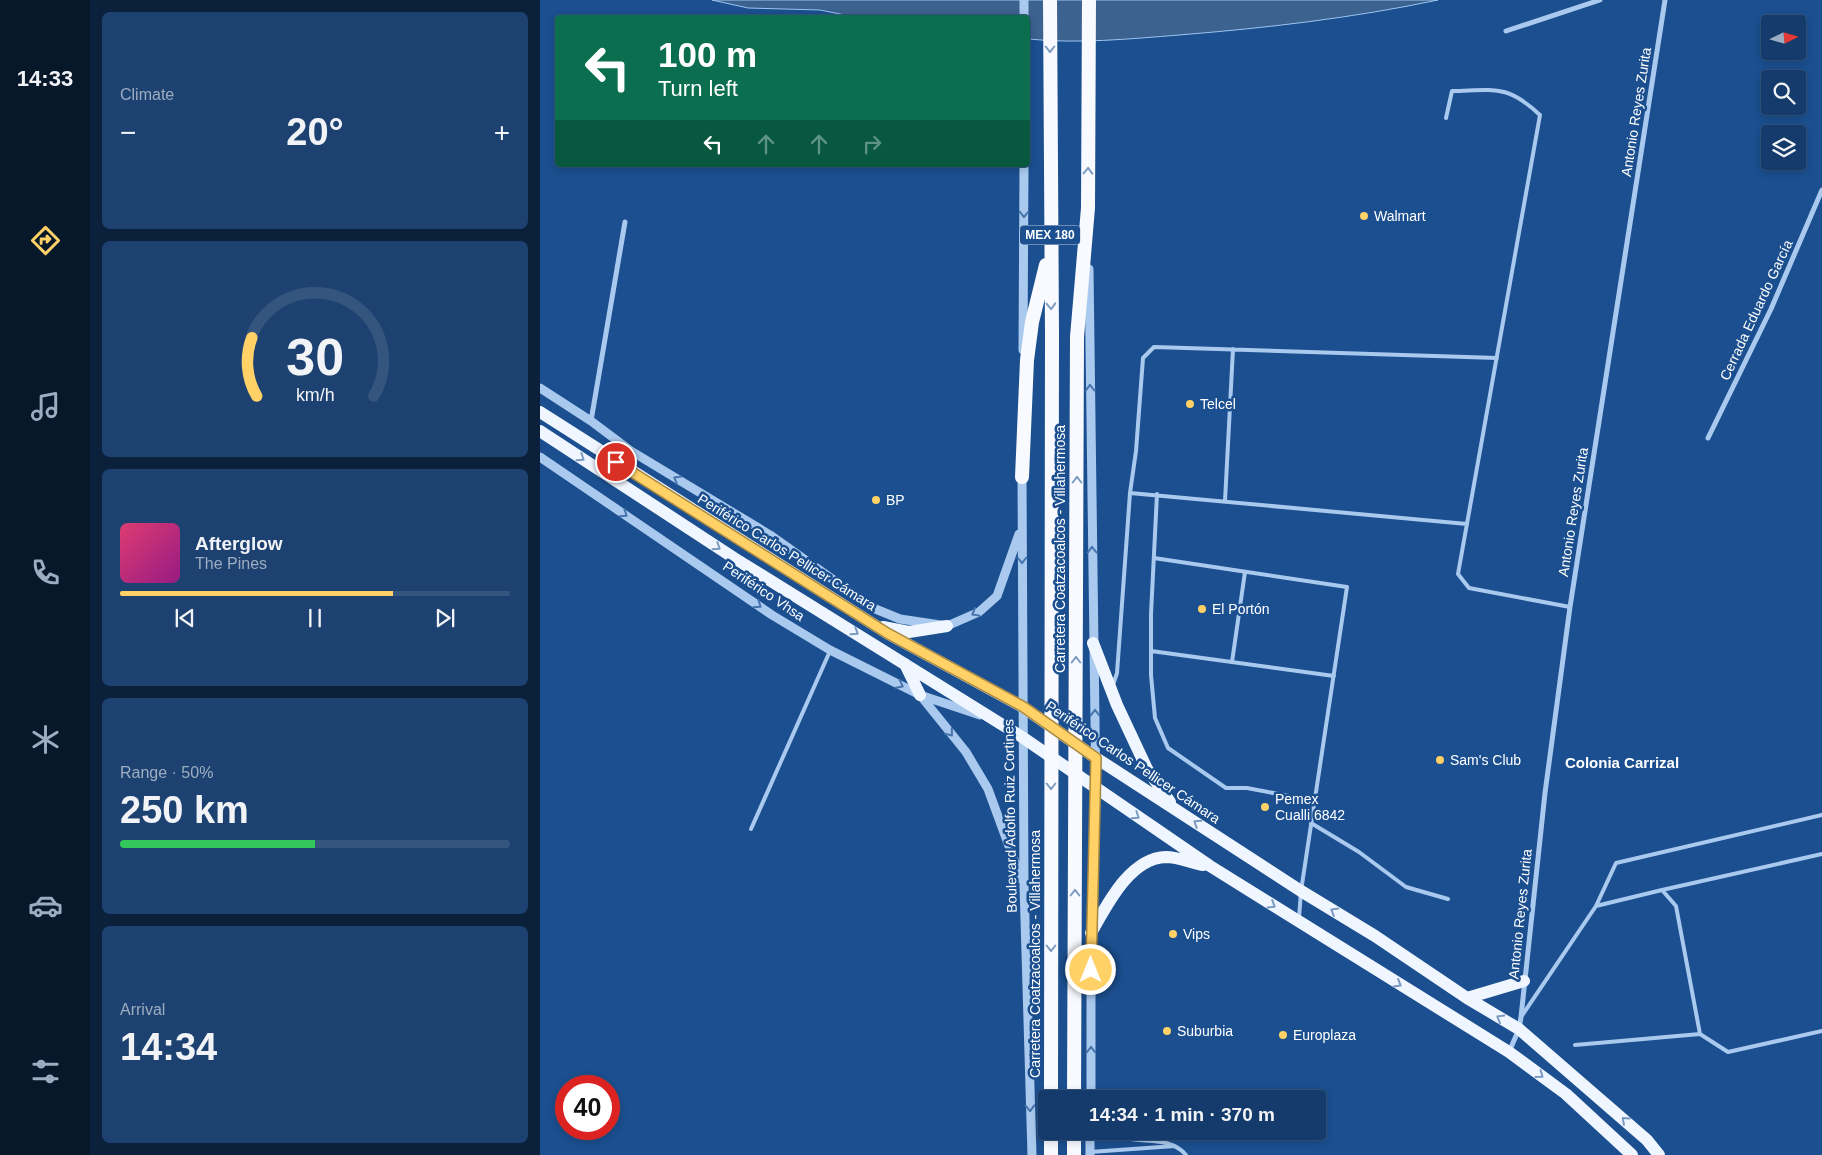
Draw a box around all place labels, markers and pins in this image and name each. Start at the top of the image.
place label: Walmart [1374,208,1426,224]
marker: Walmart [1358,210,1370,222]
place label: Telcel [1200,396,1236,412]
marker: Telcel [1184,398,1196,410]
pin [595,441,637,483]
place label: BP [886,492,905,508]
marker: BP [870,494,882,506]
place label: El Portón [1212,601,1270,617]
marker: El Portón [1196,603,1208,615]
place label: Sam's Club [1450,752,1521,768]
marker: Sam's Club [1434,754,1446,766]
place label: Pemex Cualli 6842 [1275,791,1345,823]
marker: Pemex Cualli 6842 [1259,801,1271,813]
place label: Vips [1183,926,1210,942]
marker: Vips [1167,928,1179,940]
place label: Suburbia [1177,1023,1233,1039]
marker: Suburbia [1161,1025,1173,1037]
place label: Europlaza [1293,1027,1356,1043]
marker: Europlaza [1277,1029,1289,1041]

